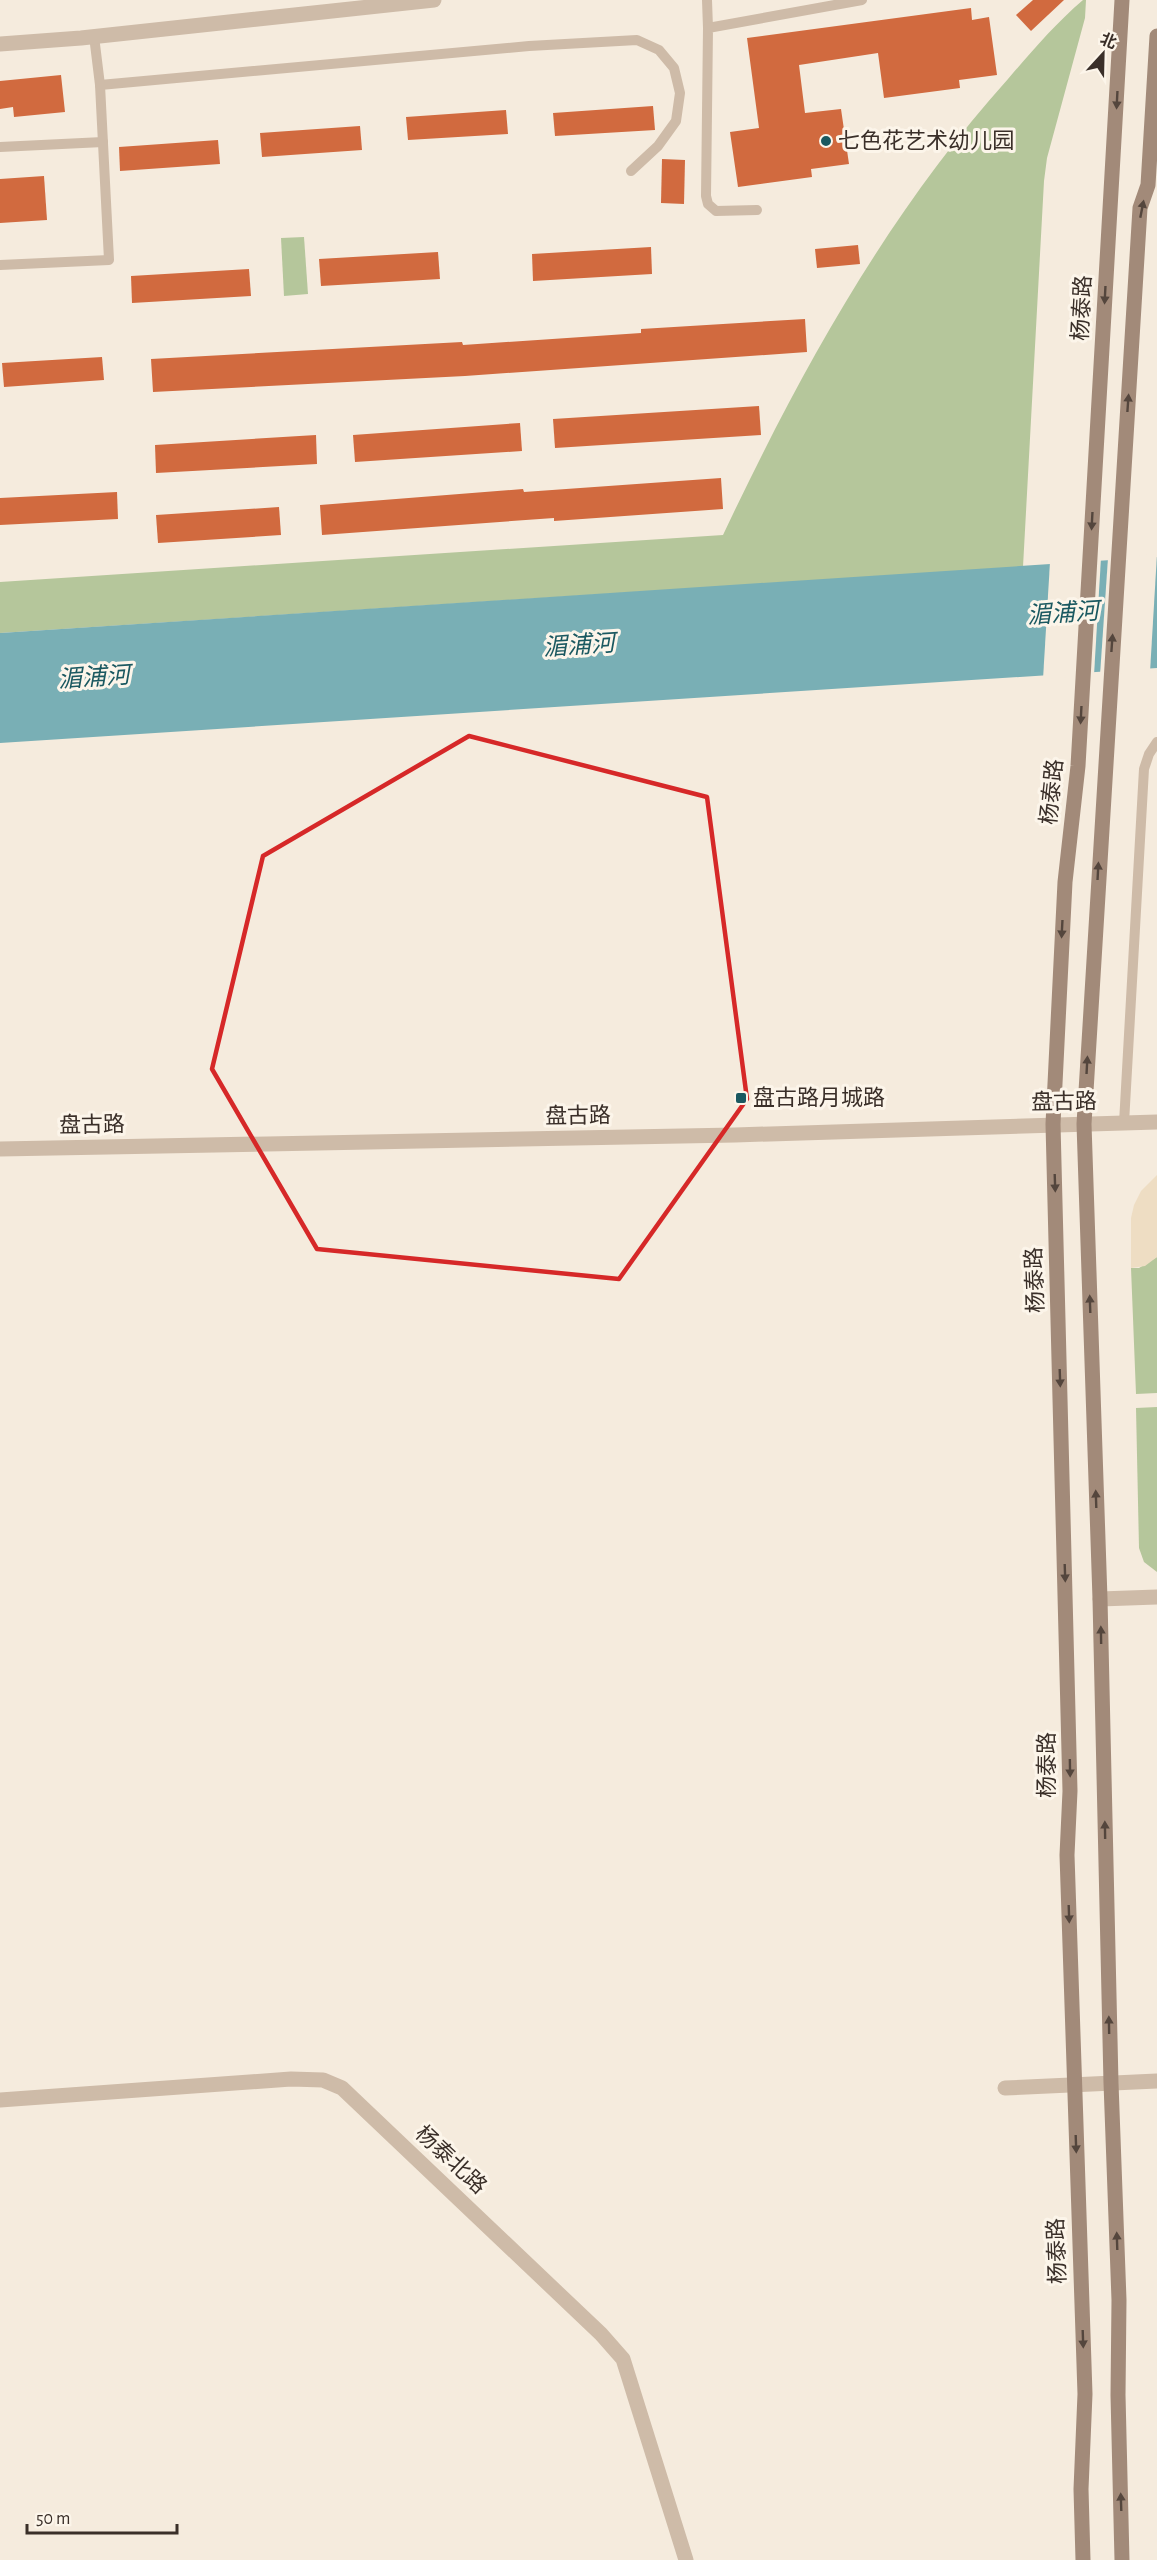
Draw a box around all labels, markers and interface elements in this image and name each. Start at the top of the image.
north arrow [1073,24,1133,84]
text: 北 [1098,30,1119,51]
one-way arrow [1112,91,1121,110]
place label: 七色花艺术幼儿园 [838,129,1014,152]
marker: 七色花艺术幼儿园 [819,134,833,148]
one-way arrow [1138,199,1147,218]
street label: 杨泰路 [1068,274,1095,342]
one-way arrow [1101,286,1110,305]
one-way arrow [1123,393,1132,412]
one-way arrow [1088,511,1097,530]
water label: 湄浦河 [1026,597,1104,628]
water label: 湄浦河 [542,629,620,660]
one-way arrow [1108,634,1117,653]
water label: 湄浦河 [57,661,135,692]
one-way arrow [1077,706,1086,725]
street label: 杨泰路 [1037,758,1066,826]
one-way arrow [1094,861,1103,880]
one-way arrow [1058,919,1067,938]
one-way arrow [1082,1056,1092,1075]
place label: 盘古路月城路 [753,1086,885,1109]
street label: 盘古路 [1031,1089,1097,1114]
marker: 盘古路月城路 [734,1091,748,1105]
street label: 盘古路 [545,1103,611,1128]
street label: 盘古路 [59,1112,125,1137]
one-way arrow [1050,1173,1059,1192]
street label: 杨泰路 [1022,1247,1047,1313]
one-way arrow [1085,1294,1094,1313]
one-way arrow [1055,1368,1065,1387]
one-way arrow [1092,1489,1101,1508]
one-way arrow [1061,1563,1070,1582]
one-way arrow [1096,1625,1105,1644]
street label: 杨泰路 [1035,1732,1058,1798]
one-way arrow [1065,1758,1075,1777]
one-way arrow [1100,1820,1110,1839]
one-way arrow [1064,1904,1074,1923]
one-way arrow [1104,2015,1114,2034]
street label: 杨泰北路 [411,2121,491,2198]
one-way arrow [1071,2134,1080,2153]
street label: 杨泰路 [1044,2218,1069,2284]
one-way arrow [1112,2232,1122,2251]
one-way arrow [1078,2329,1087,2348]
one-way arrow [1116,2492,1125,2511]
scale bar [27,2497,177,2535]
text: 50 m [36,2510,70,2528]

